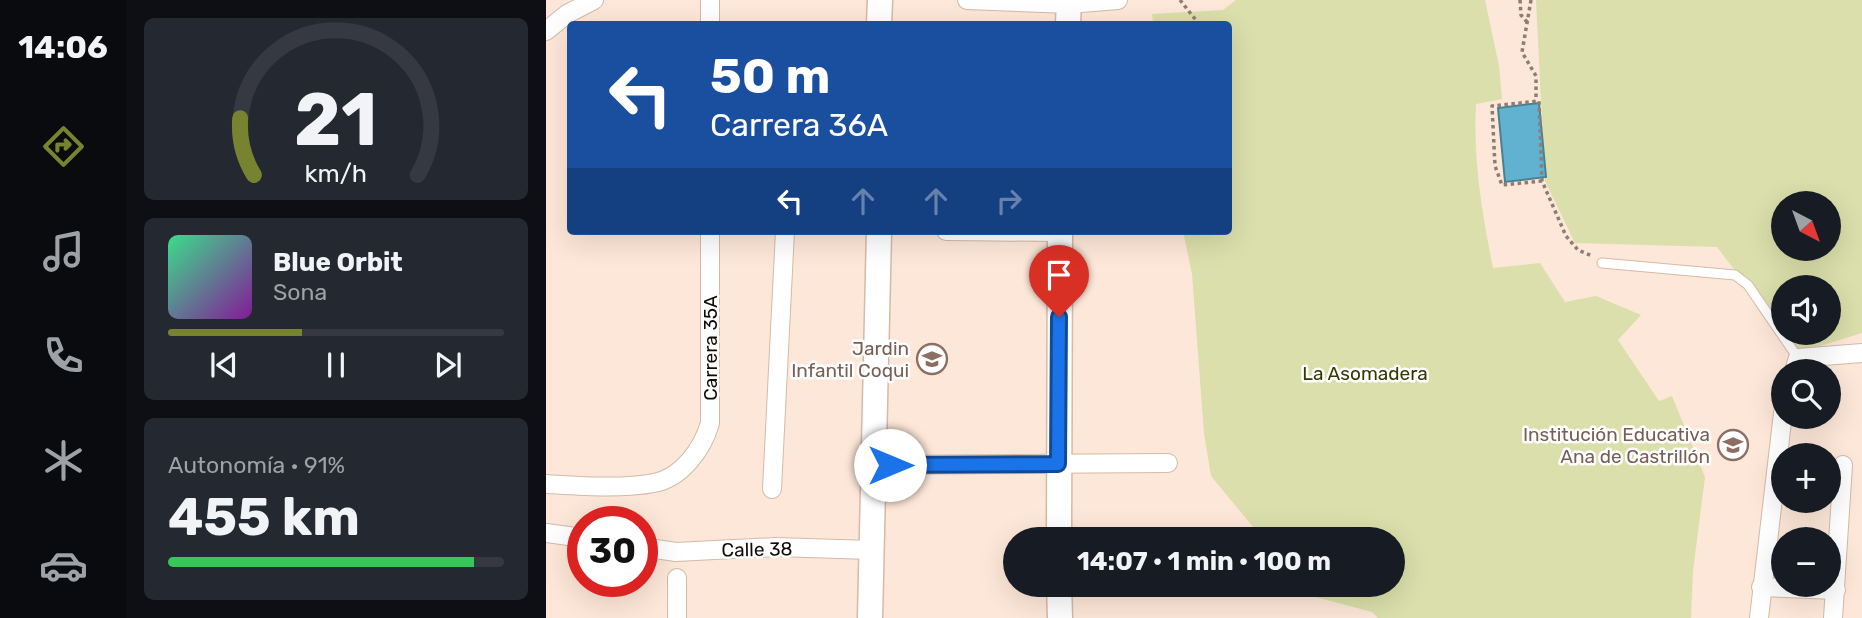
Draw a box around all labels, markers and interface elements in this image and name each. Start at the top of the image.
text: 14:06 [18,28,108,66]
text: 50 m [710,47,830,105]
icon: left [595,49,686,140]
text: 21 [294,77,378,163]
text: Carrera 36A [710,106,888,144]
icon: directions [39,122,88,171]
text: km/h [305,159,367,188]
icon: left [771,182,809,220]
icon: ahead [844,182,882,220]
icon: ahead [917,182,955,220]
icon: right [990,182,1028,220]
north arrow [1771,191,1841,261]
map controls [1771,191,1841,597]
icon: music [39,227,88,276]
pin [1029,245,1089,317]
text: Blue Orbit [273,247,403,278]
icon: arrive [1040,256,1078,294]
button: sound [1771,275,1841,345]
text: Sona [273,278,327,306]
street label: Carrera 35A [699,295,722,401]
icon: phone [39,331,88,380]
place label: Jardin Infantil Coqui [791,337,909,382]
school or university icon: Jardin Infantil Coqui [915,342,949,376]
icon: previous [205,346,243,384]
icon: pause [317,346,355,384]
icon: next [429,346,467,384]
button: search [1771,359,1841,429]
park label: La Asomadera [1302,362,1428,385]
place label: Institución Educativa Ana de Castrillón [1523,423,1710,468]
position arrow [853,428,927,502]
school or university icon: Institución Educativa Ana de Castrillón [1716,428,1750,462]
icon: climate [39,436,88,485]
button: + [1771,443,1841,513]
text: Autonomía · 91% [168,451,345,479]
text: 455 km [168,486,360,548]
speed limit sign: 30 [567,506,658,597]
button: − [1771,527,1841,597]
street label: Calle 38 [721,537,793,562]
icon: car [39,541,88,590]
text: 14:07 · 1 min · 100 m [1077,546,1331,577]

